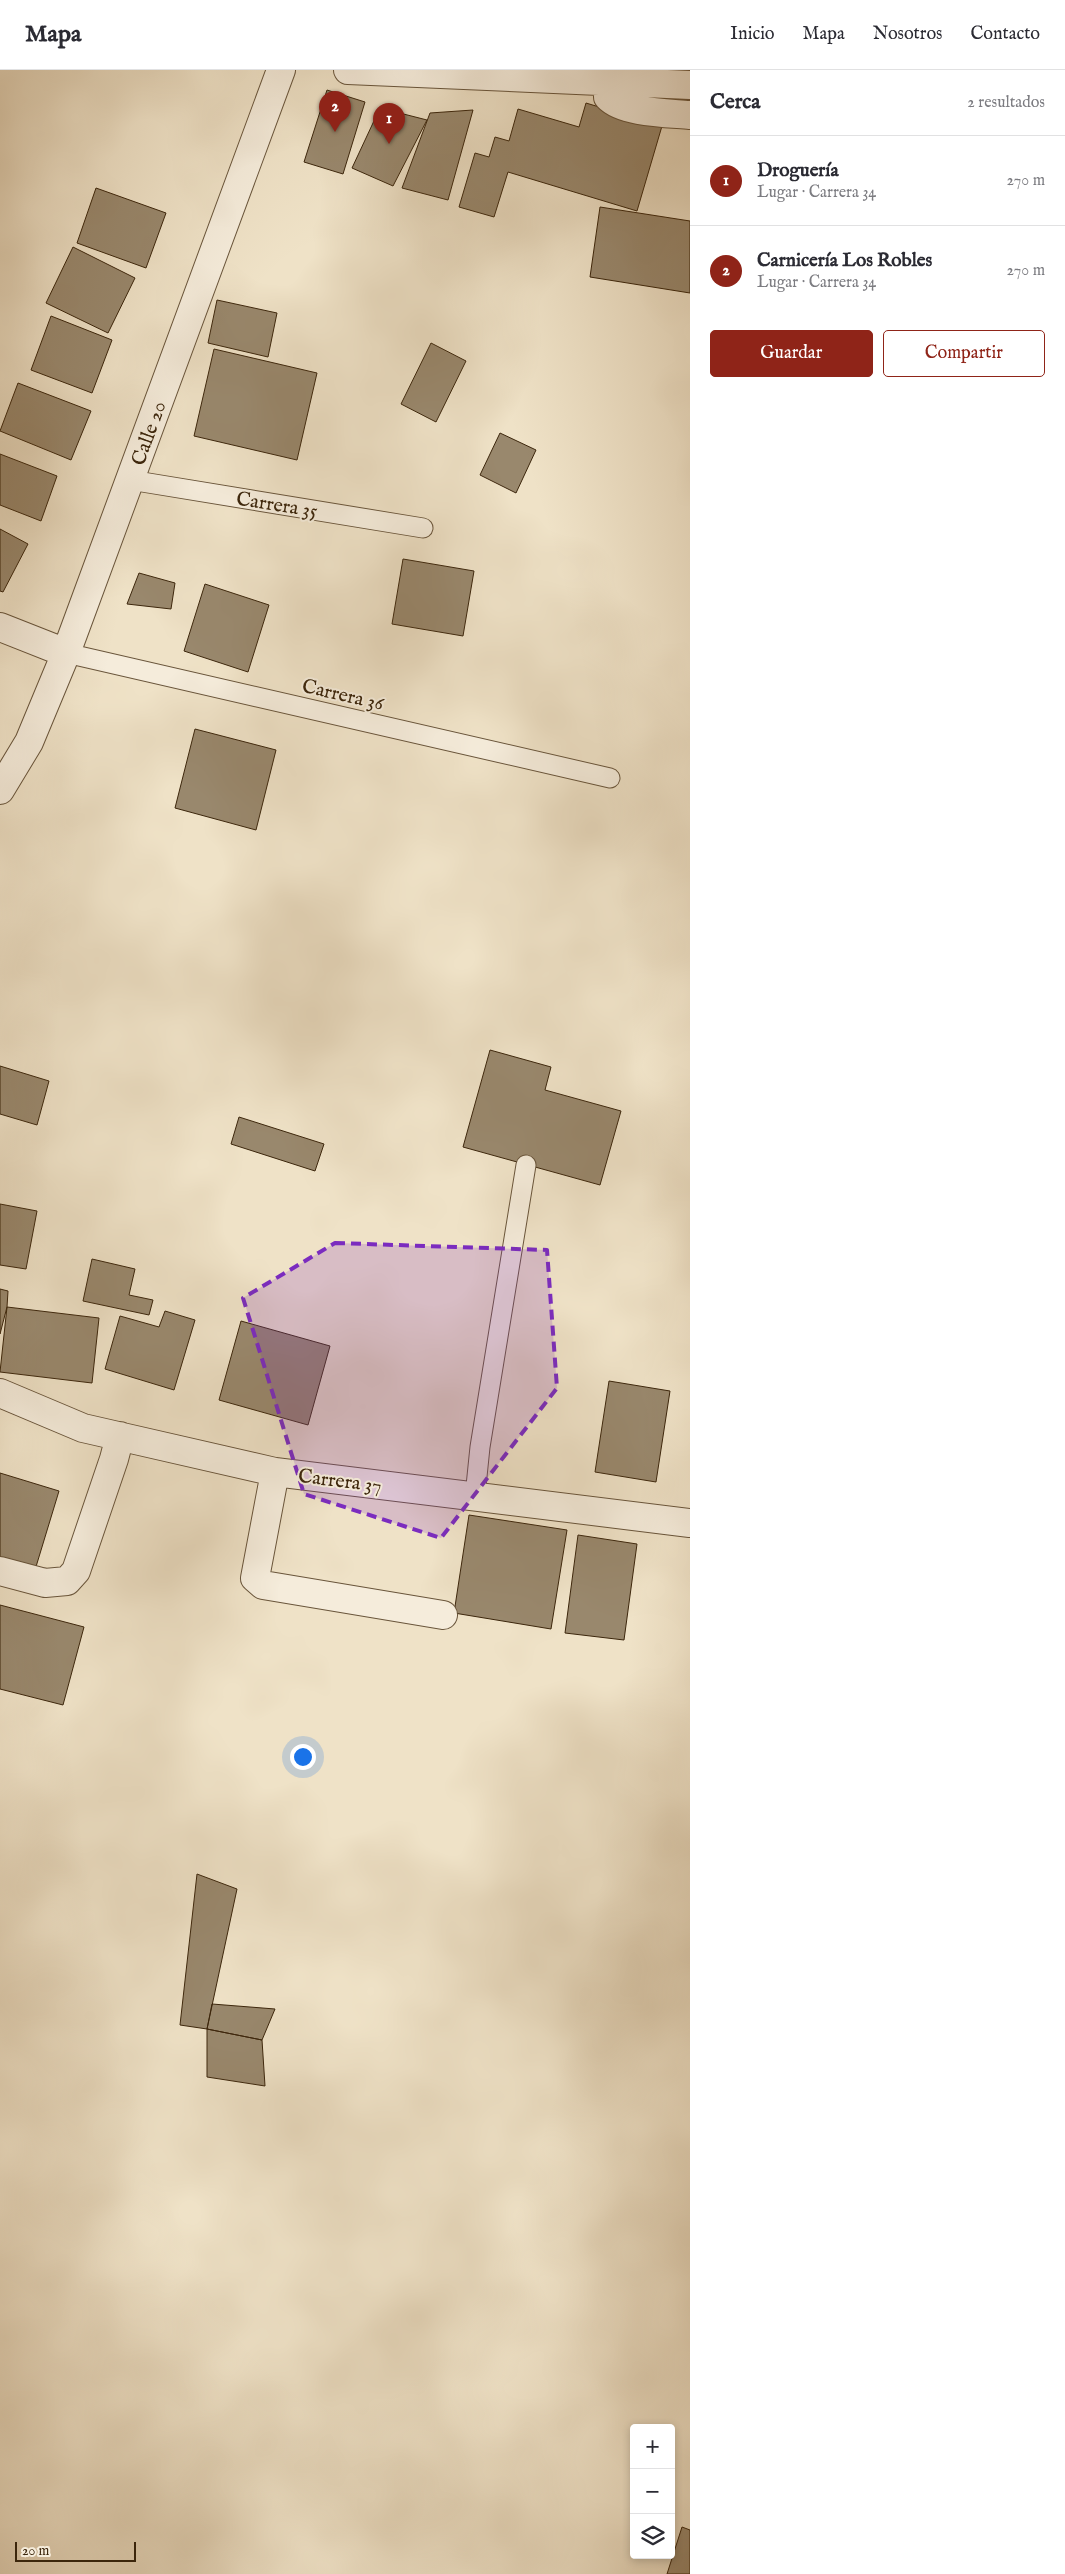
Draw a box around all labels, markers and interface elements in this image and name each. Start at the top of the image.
text: Mapa [25,19,81,50]
text: Inicio [730,23,775,46]
text: Mapa [803,23,845,46]
text: Nosotros [873,23,942,46]
text: Contacto [970,23,1040,46]
text: Cerca [710,89,760,116]
pin: 2 [319,91,351,132]
text: 2 resultados [967,93,1045,113]
pin: 1 [373,103,405,144]
text: Droguería [757,159,839,183]
text: 1 [723,171,729,191]
text: 270 m [1006,171,1045,191]
text: Lugar · Carrera 34 [757,183,876,203]
text: Carnicería Los Robles [757,249,932,273]
text: 2 [722,261,730,281]
text: 270 m [1006,261,1045,281]
text: Lugar · Carrera 34 [757,273,876,293]
button: Guardar [710,330,873,377]
button: Compartir [883,330,1045,377]
street label: Calle 20 [126,398,173,469]
street label: Carrera 35 [234,487,319,524]
street label: Carrera 36 [299,674,386,717]
street label: Carrera 37 [297,1464,383,1499]
your location [290,1744,316,1770]
map controls [630,2424,675,2559]
button: + [630,2424,675,2469]
button: − [630,2469,675,2514]
button: layers [630,2514,675,2559]
scale bar [15,2539,136,2562]
text: 20 m [22,2542,49,2560]

